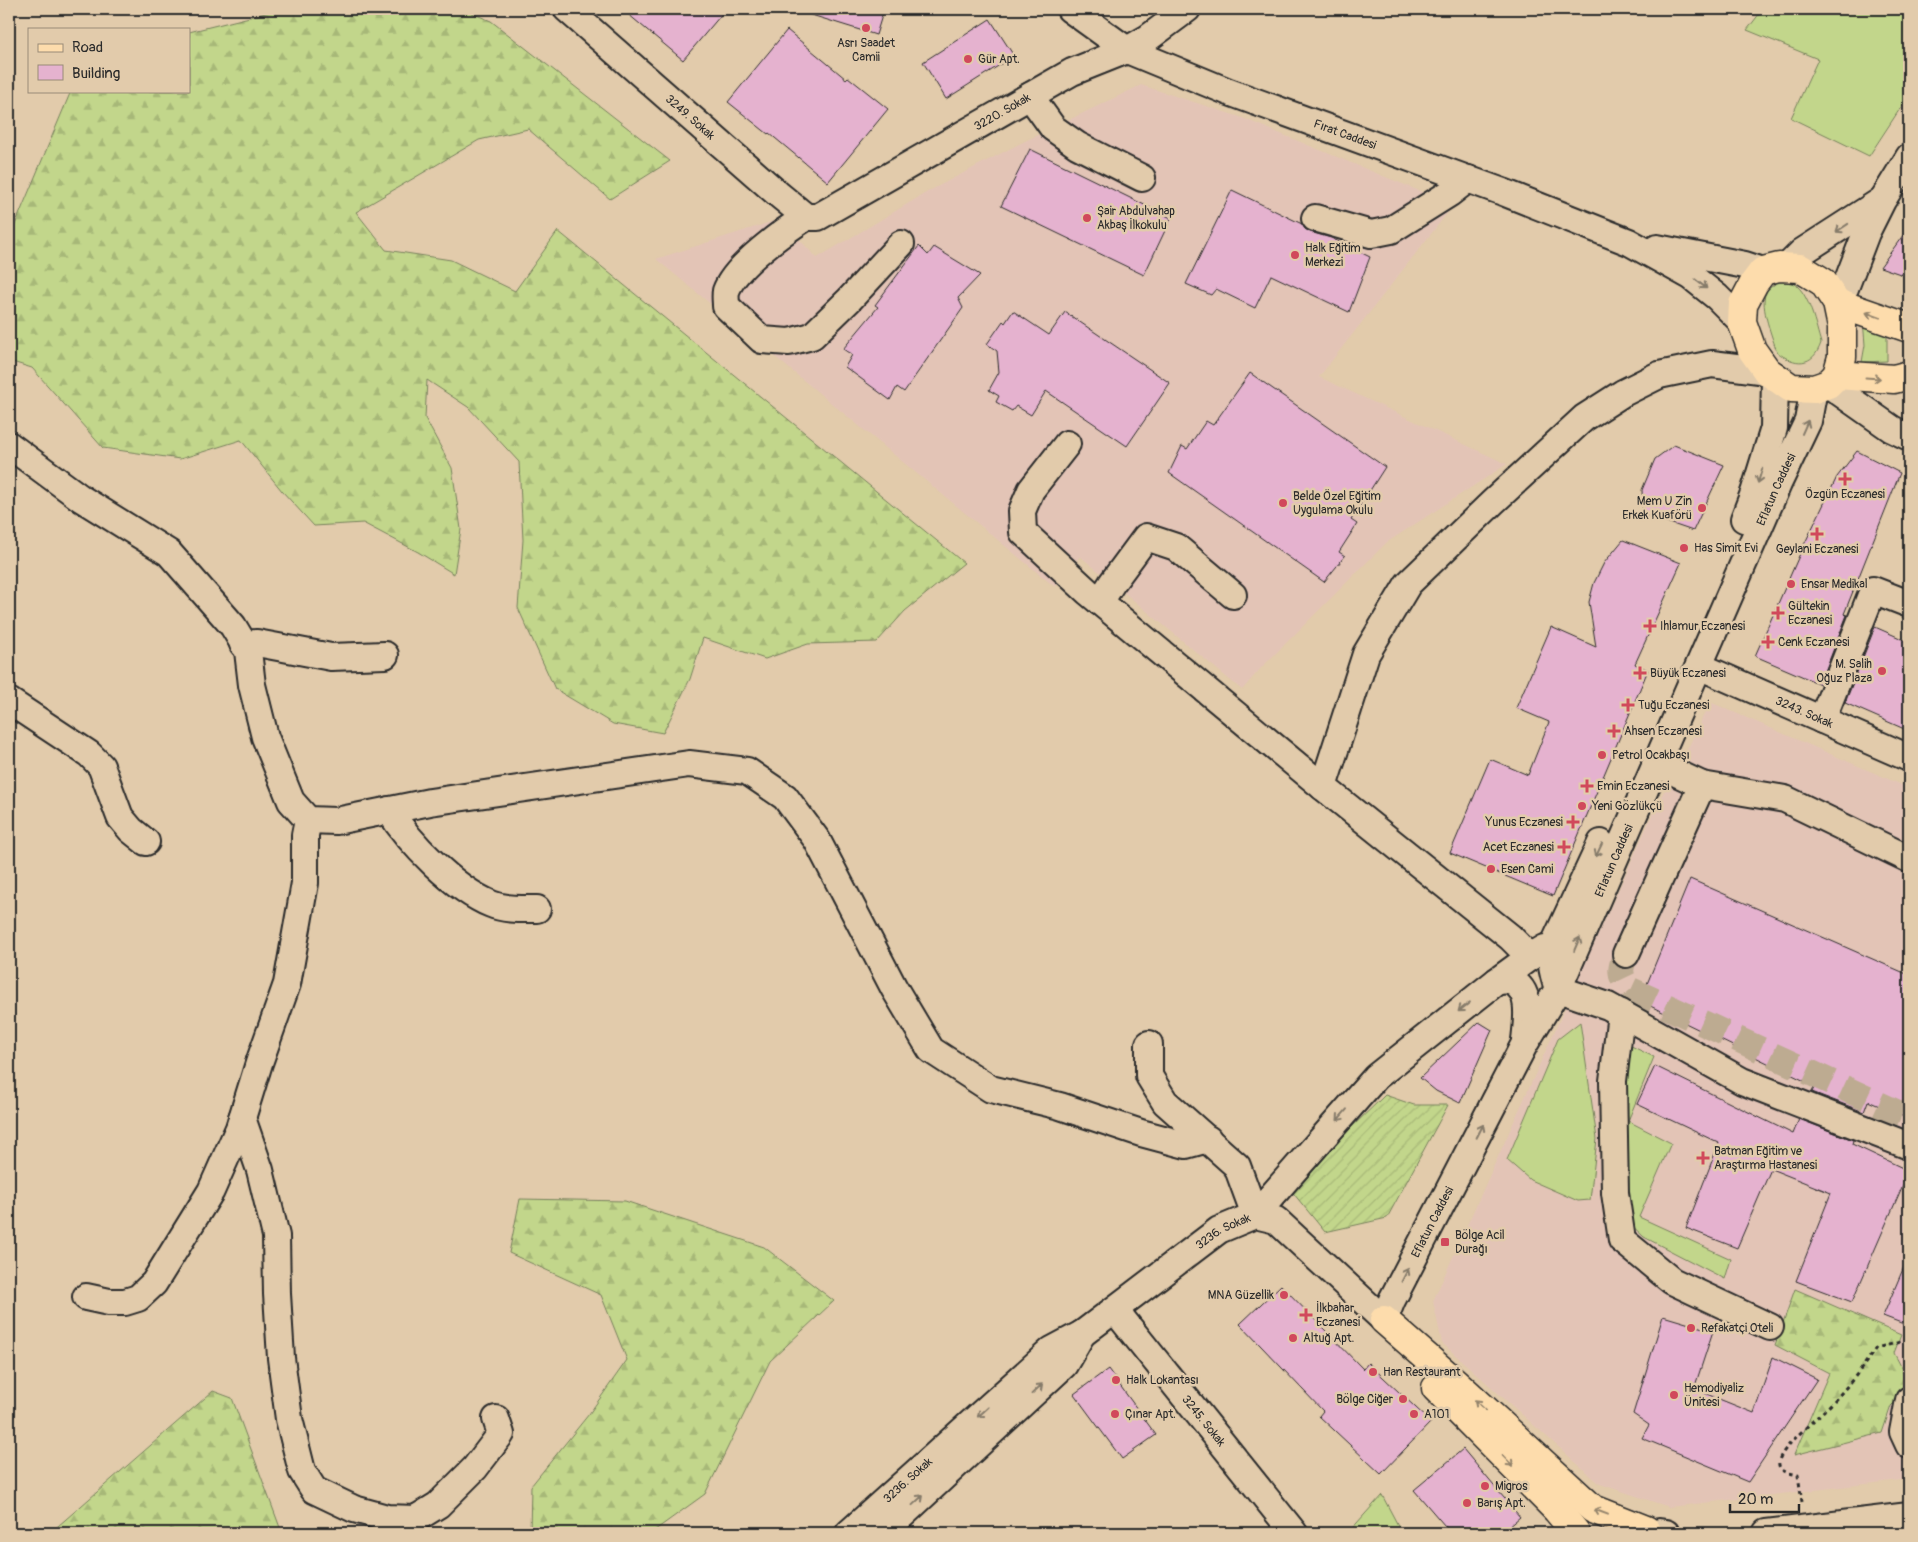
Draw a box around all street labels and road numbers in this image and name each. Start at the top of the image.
street label: 3220. Sokak [972,90,1033,134]
street label: 3249. Sokak [662,92,718,143]
street label: Fırat Caddesi [1311,116,1378,153]
street label: Eflatun Caddesi [1754,451,1799,528]
street label: 3243. Sokak [1773,693,1835,732]
street label: Eflatun Caddesi [1592,822,1637,900]
street label: Eflatun Caddesi [1408,1184,1457,1260]
street label: 3236. Sokak [1193,1211,1253,1253]
street label: 3245. Sokak [1178,1392,1229,1450]
street label: 3236. Sokak [880,1454,936,1506]

